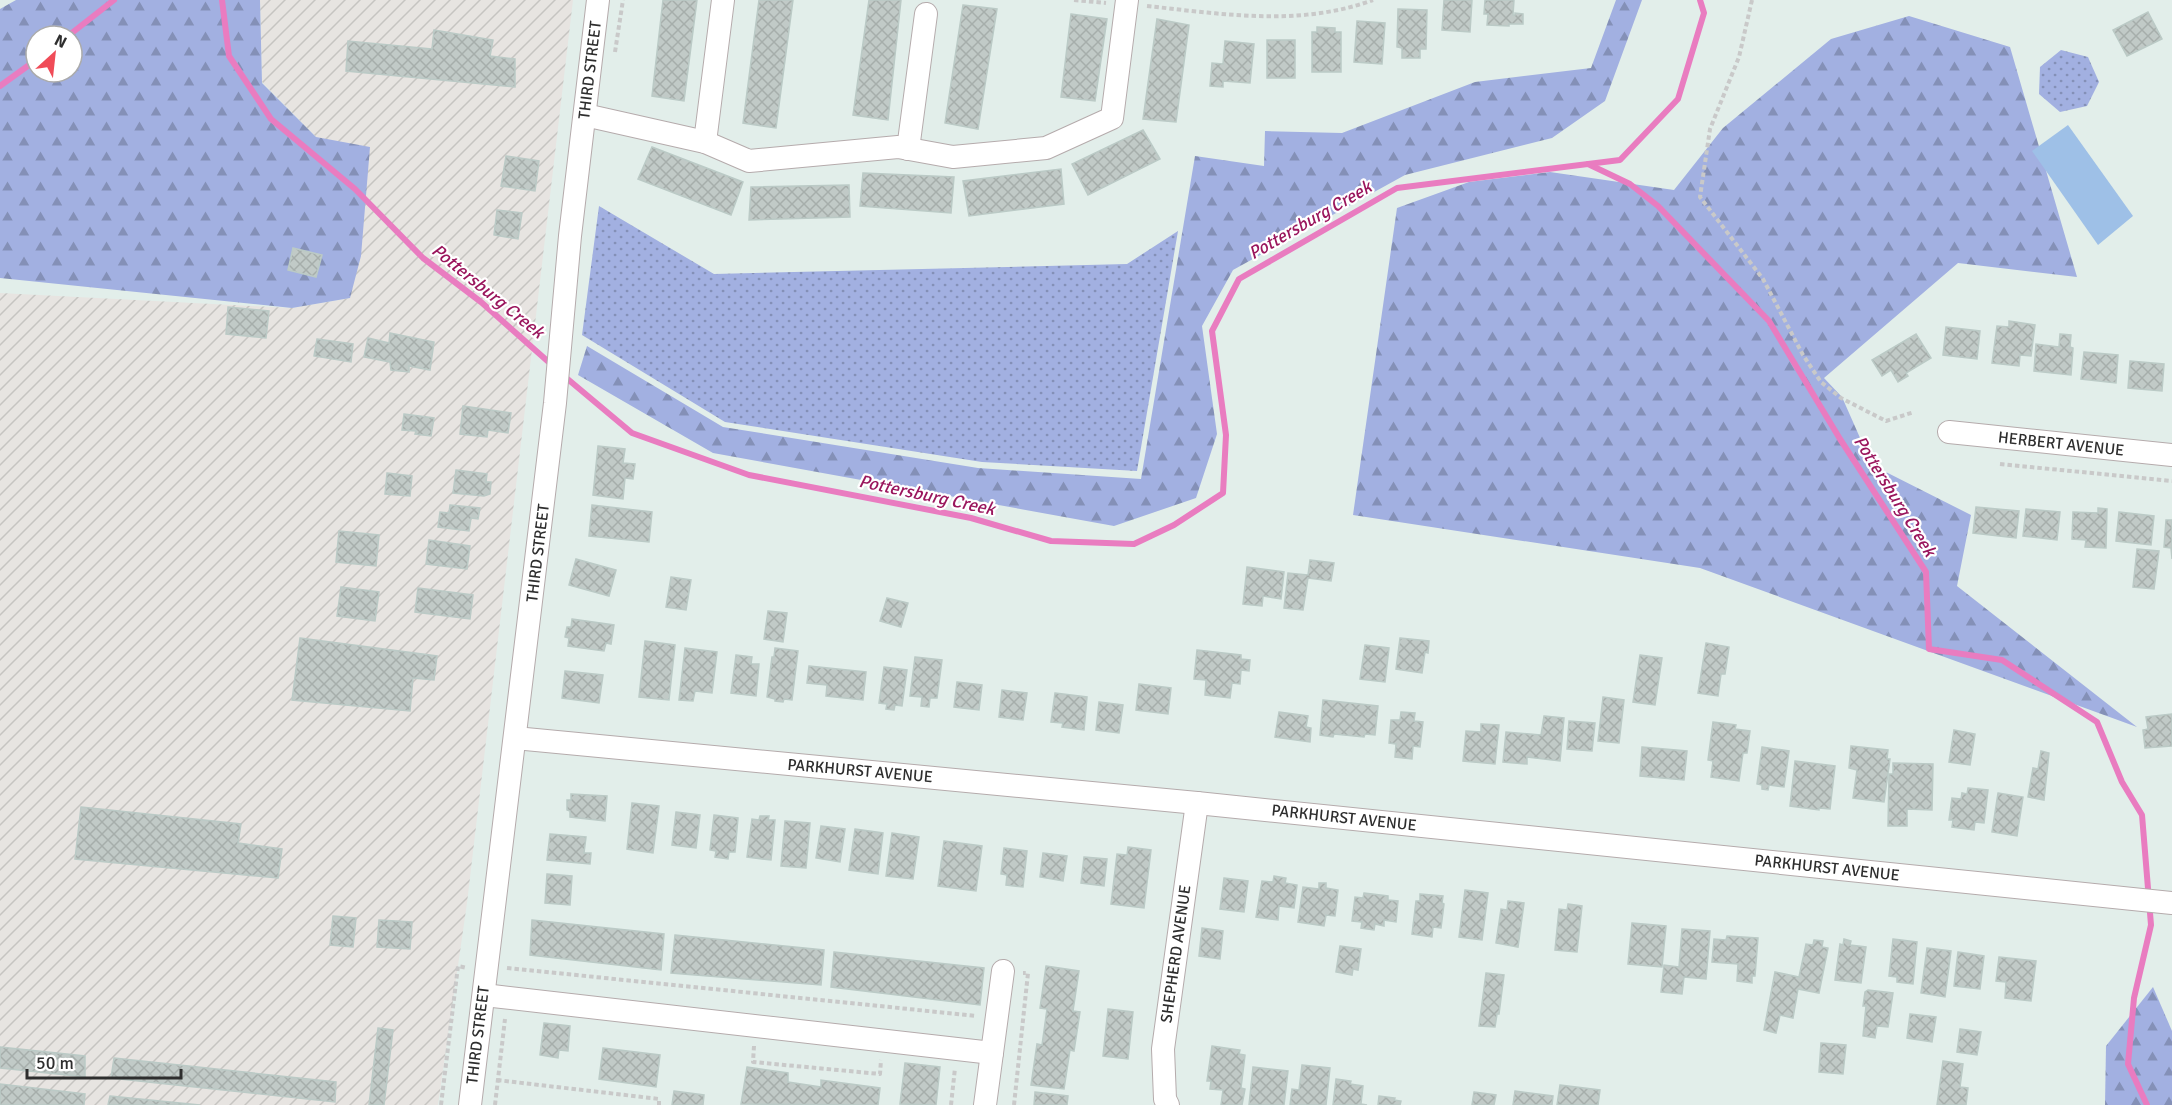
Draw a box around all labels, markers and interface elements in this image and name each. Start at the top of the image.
street label: THIRD STREET [574,20,606,120]
north arrow [24,24,84,84]
text: N [51,30,70,53]
water label: Pottersburg Creek [1245,175,1377,264]
water label: Pottersburg Creek [427,239,550,344]
street label: HERBERT AVENUE [1997,427,2125,461]
water label: Pottersburg Creek [1849,432,1942,562]
water label: Pottersburg Creek [857,470,999,521]
street label: THIRD STREET [522,503,554,603]
street label: PARKHURST AVENUE [786,755,934,787]
street label: PARKHURST AVENUE [1270,800,1418,836]
street label: PARKHURST AVENUE [1753,850,1901,886]
street label: SHEPHERD AVENUE [1156,884,1196,1024]
street label: THIRD STREET [462,985,494,1085]
scale bar [27,1042,182,1080]
text: 50 m [36,1052,74,1074]

